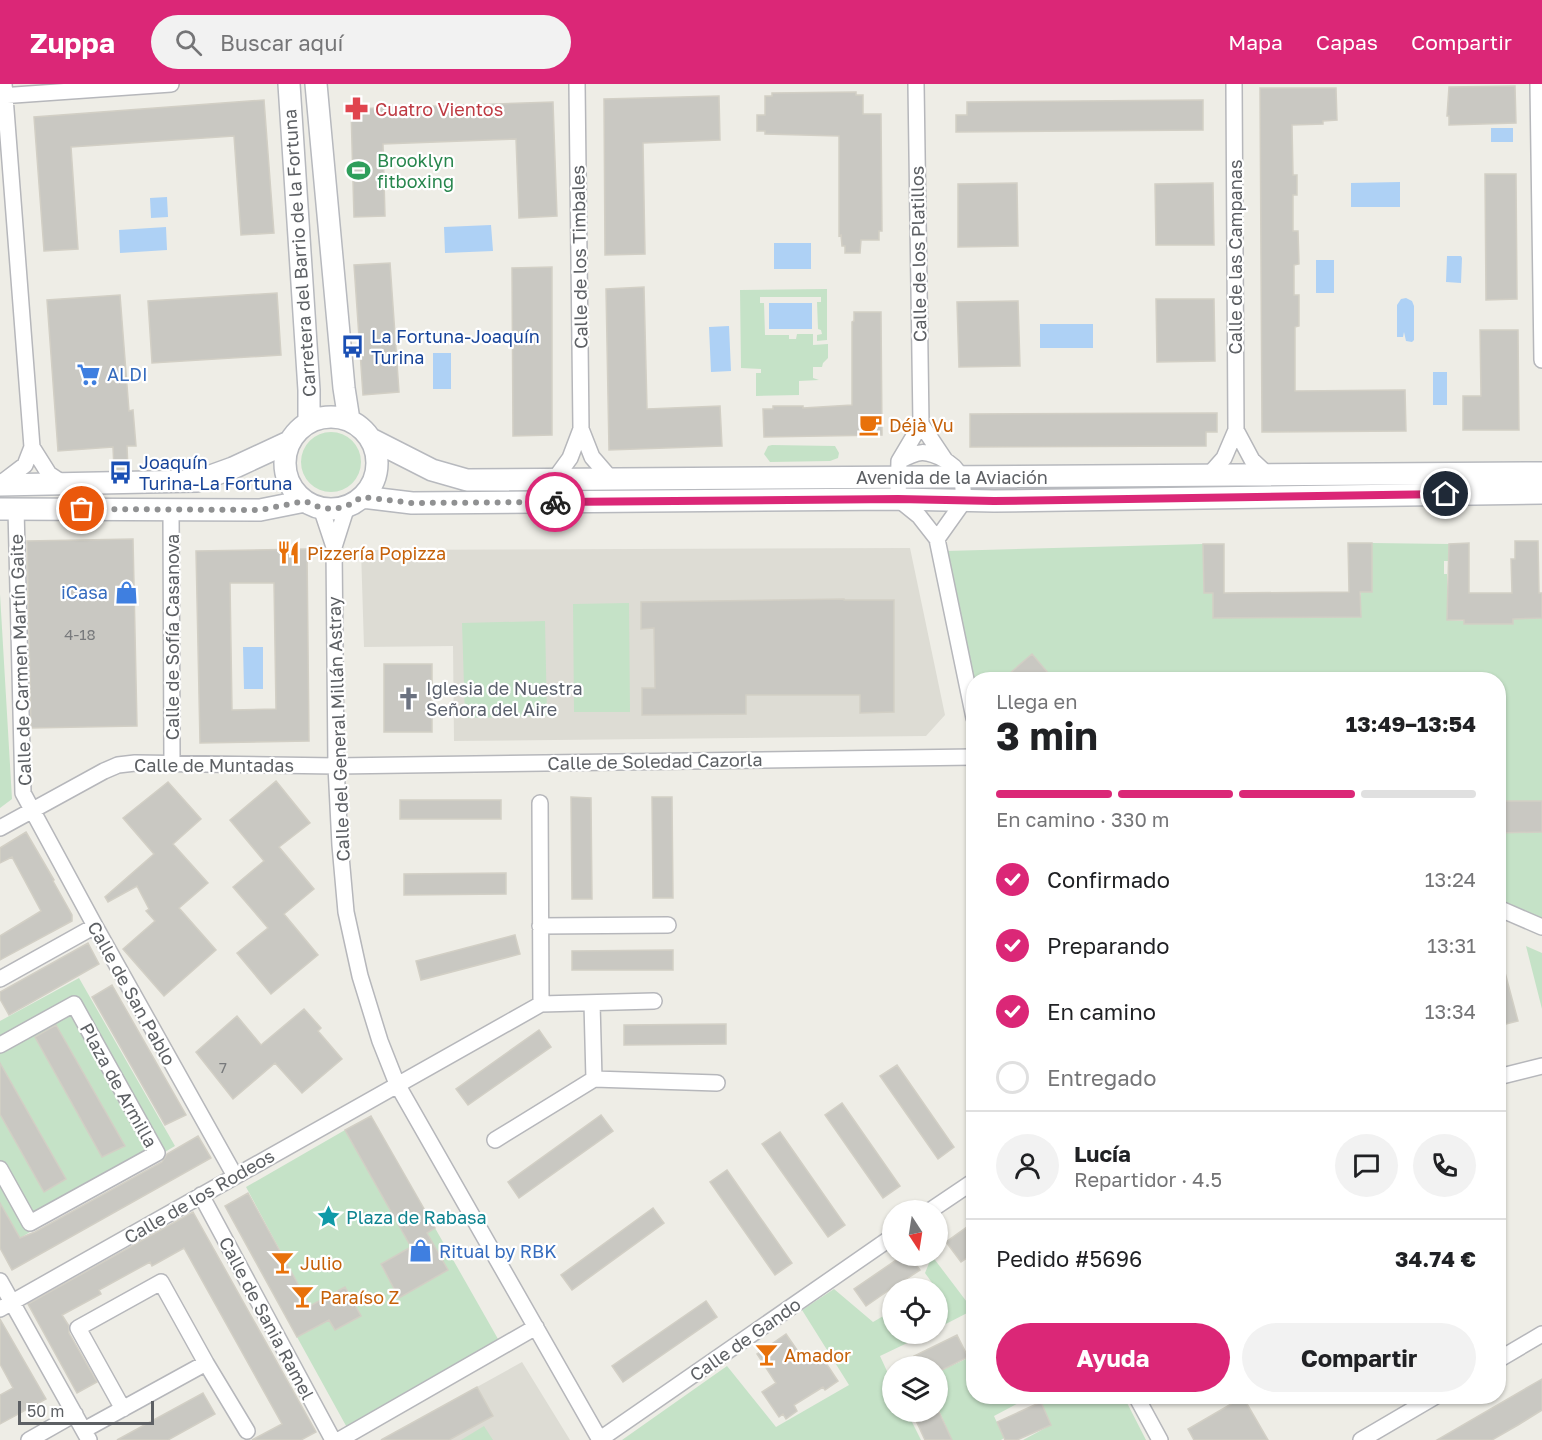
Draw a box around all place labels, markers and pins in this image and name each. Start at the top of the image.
pharmacy icon: Cuatro Vientos [344,96,370,122]
place label: Cuatro Vientos [375,98,503,120]
place label: Brooklyn fitboxing [377,149,454,192]
sports icon: Brooklyn fitboxing [346,157,372,183]
place label: La Fortuna-Joaquín Turina [371,325,540,368]
bus stop icon: La Fortuna-Joaquín Turina [340,333,366,359]
supermarket icon: ALDI [76,361,102,387]
place label: ALDI [107,363,148,385]
cafe icon: Déjà Vu [858,412,884,438]
place label: Déjà Vu [889,414,954,436]
place label: Joaquín Turina-La Fortuna [139,451,293,494]
bus stop icon: Joaquín Turina-La Fortuna [108,459,134,485]
pin [1420,468,1471,519]
pin [56,483,107,534]
restaurant icon: Pizzería Popizza [276,540,302,566]
place label: Pizzería Popizza [307,542,446,564]
shop icon: iCasa [113,579,139,605]
place label: iCasa [61,581,108,603]
place label: Iglesia de Nuestra Señora del Aire [426,677,583,720]
church icon: Iglesia de Nuestra Señora del Aire [395,685,421,711]
place icon: Plaza de Rabasa [315,1204,341,1230]
place label: Plaza de Rabasa [346,1206,487,1228]
shop icon: Ritual by RBK [408,1238,434,1264]
place label: Ritual by RBK [439,1240,557,1262]
bar icon: Julio [269,1250,295,1276]
place label: Julio [300,1252,342,1274]
bar icon: Paraíso Z [289,1284,315,1310]
place label: Paraíso Z [320,1286,399,1308]
bar icon: Amador [753,1342,779,1368]
place label: Amador [784,1344,851,1366]

